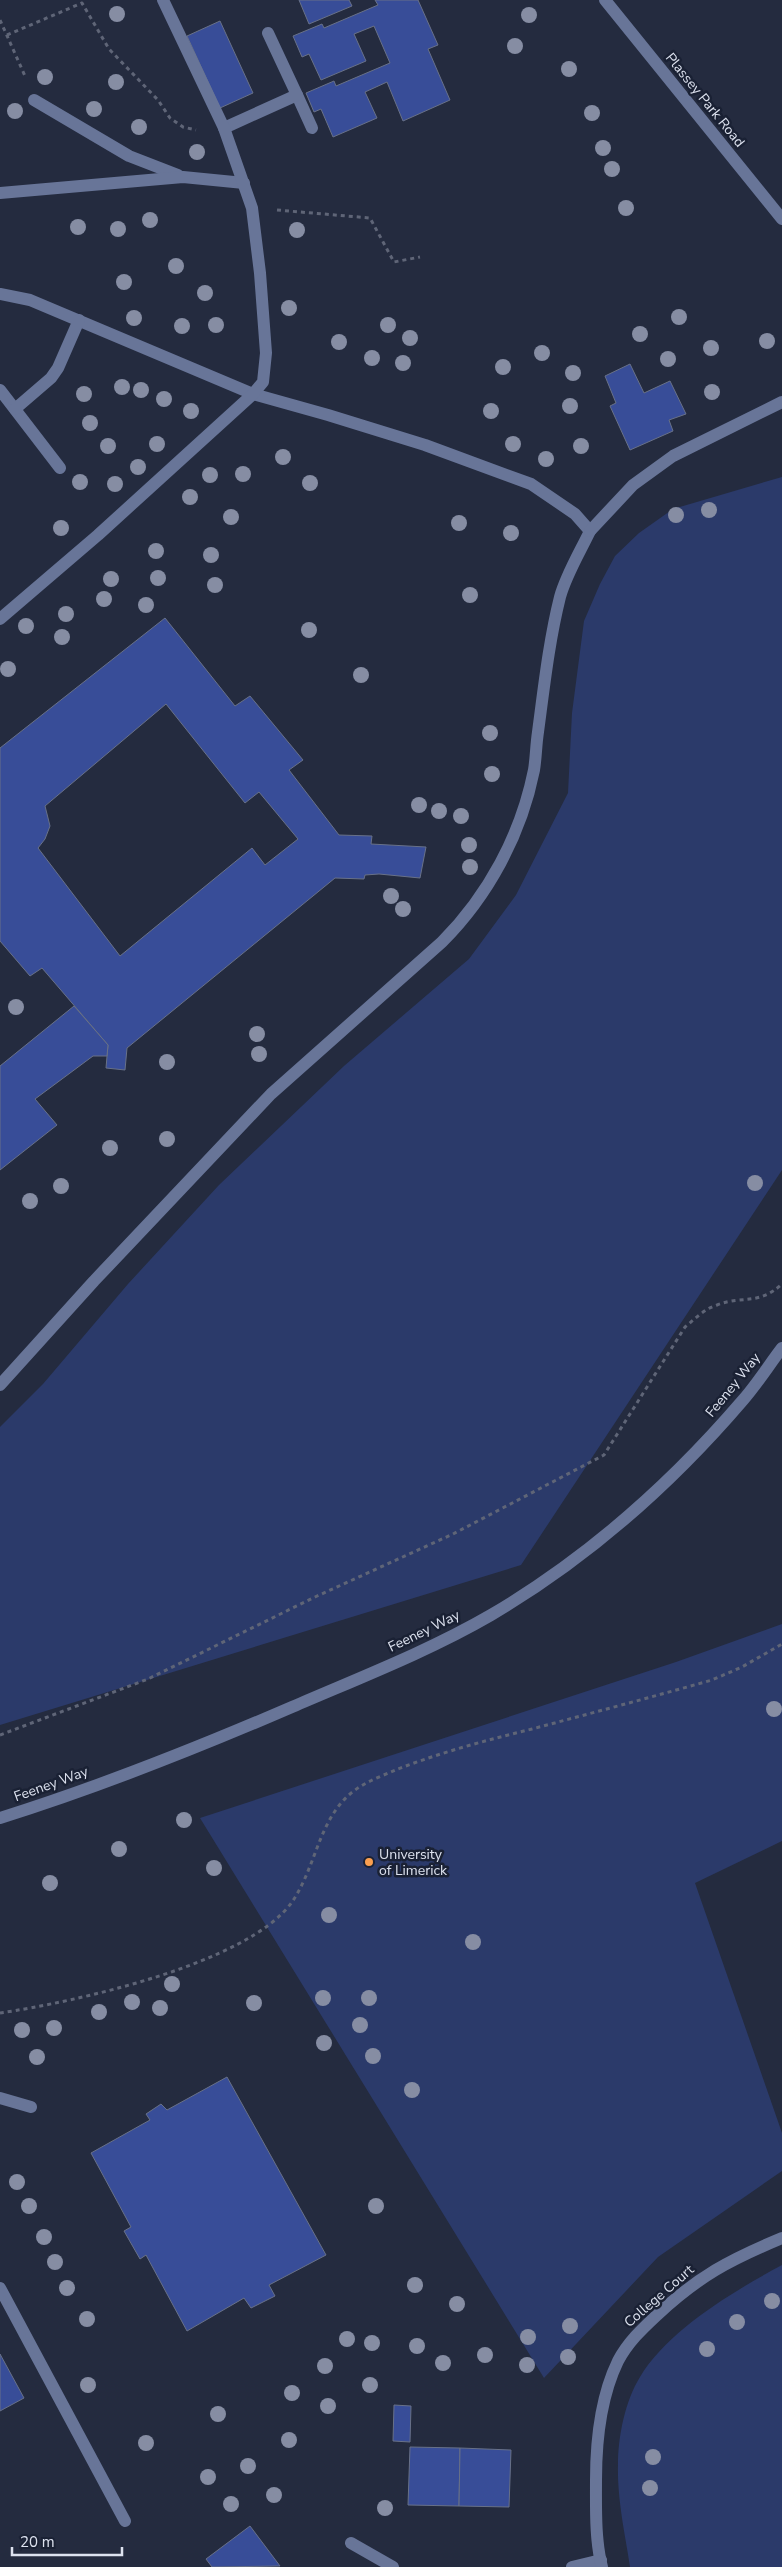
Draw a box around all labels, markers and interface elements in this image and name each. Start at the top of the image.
street label: Plassey Park Road [661,49,749,151]
street label: Feeney Way [701,1348,765,1421]
street label: Feeney Way [385,1605,464,1657]
street label: Feeney Way [11,1762,91,1806]
place label: University of Limerick [379,1845,448,1880]
marker: University of Limerick [363,1856,375,1868]
street label: College Court [620,2260,698,2332]
scale bar [12,2524,122,2556]
text: 20 m [20,2532,55,2552]

